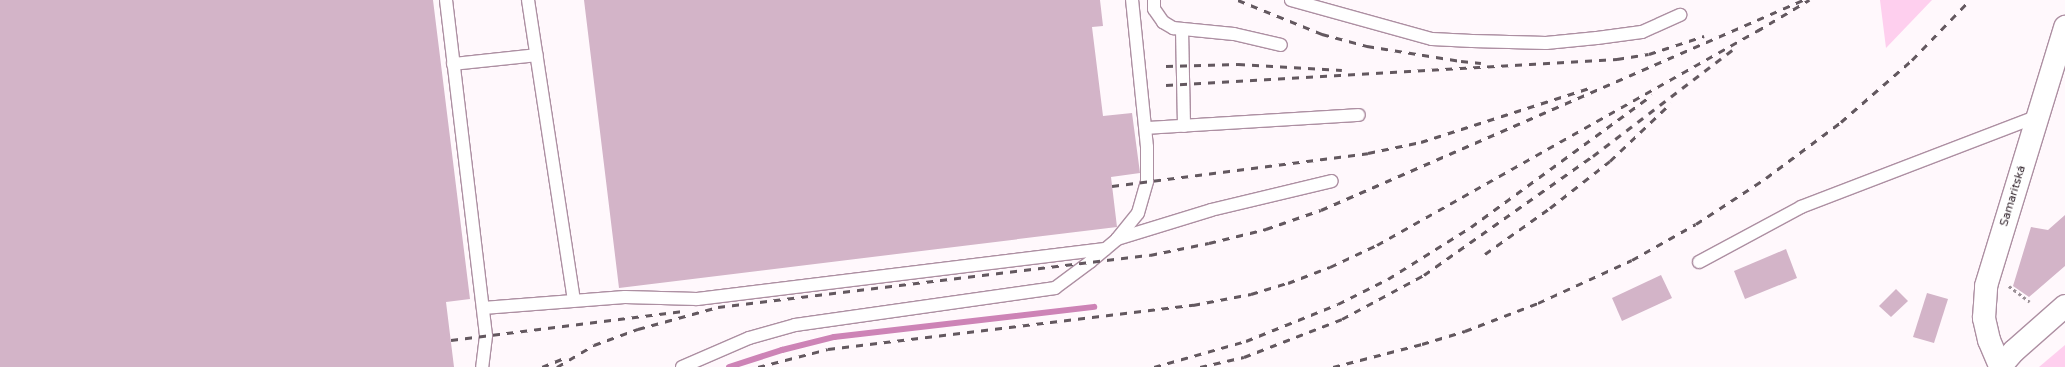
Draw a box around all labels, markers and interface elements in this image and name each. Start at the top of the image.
street label: Samaritská [1997,164,2029,228]

